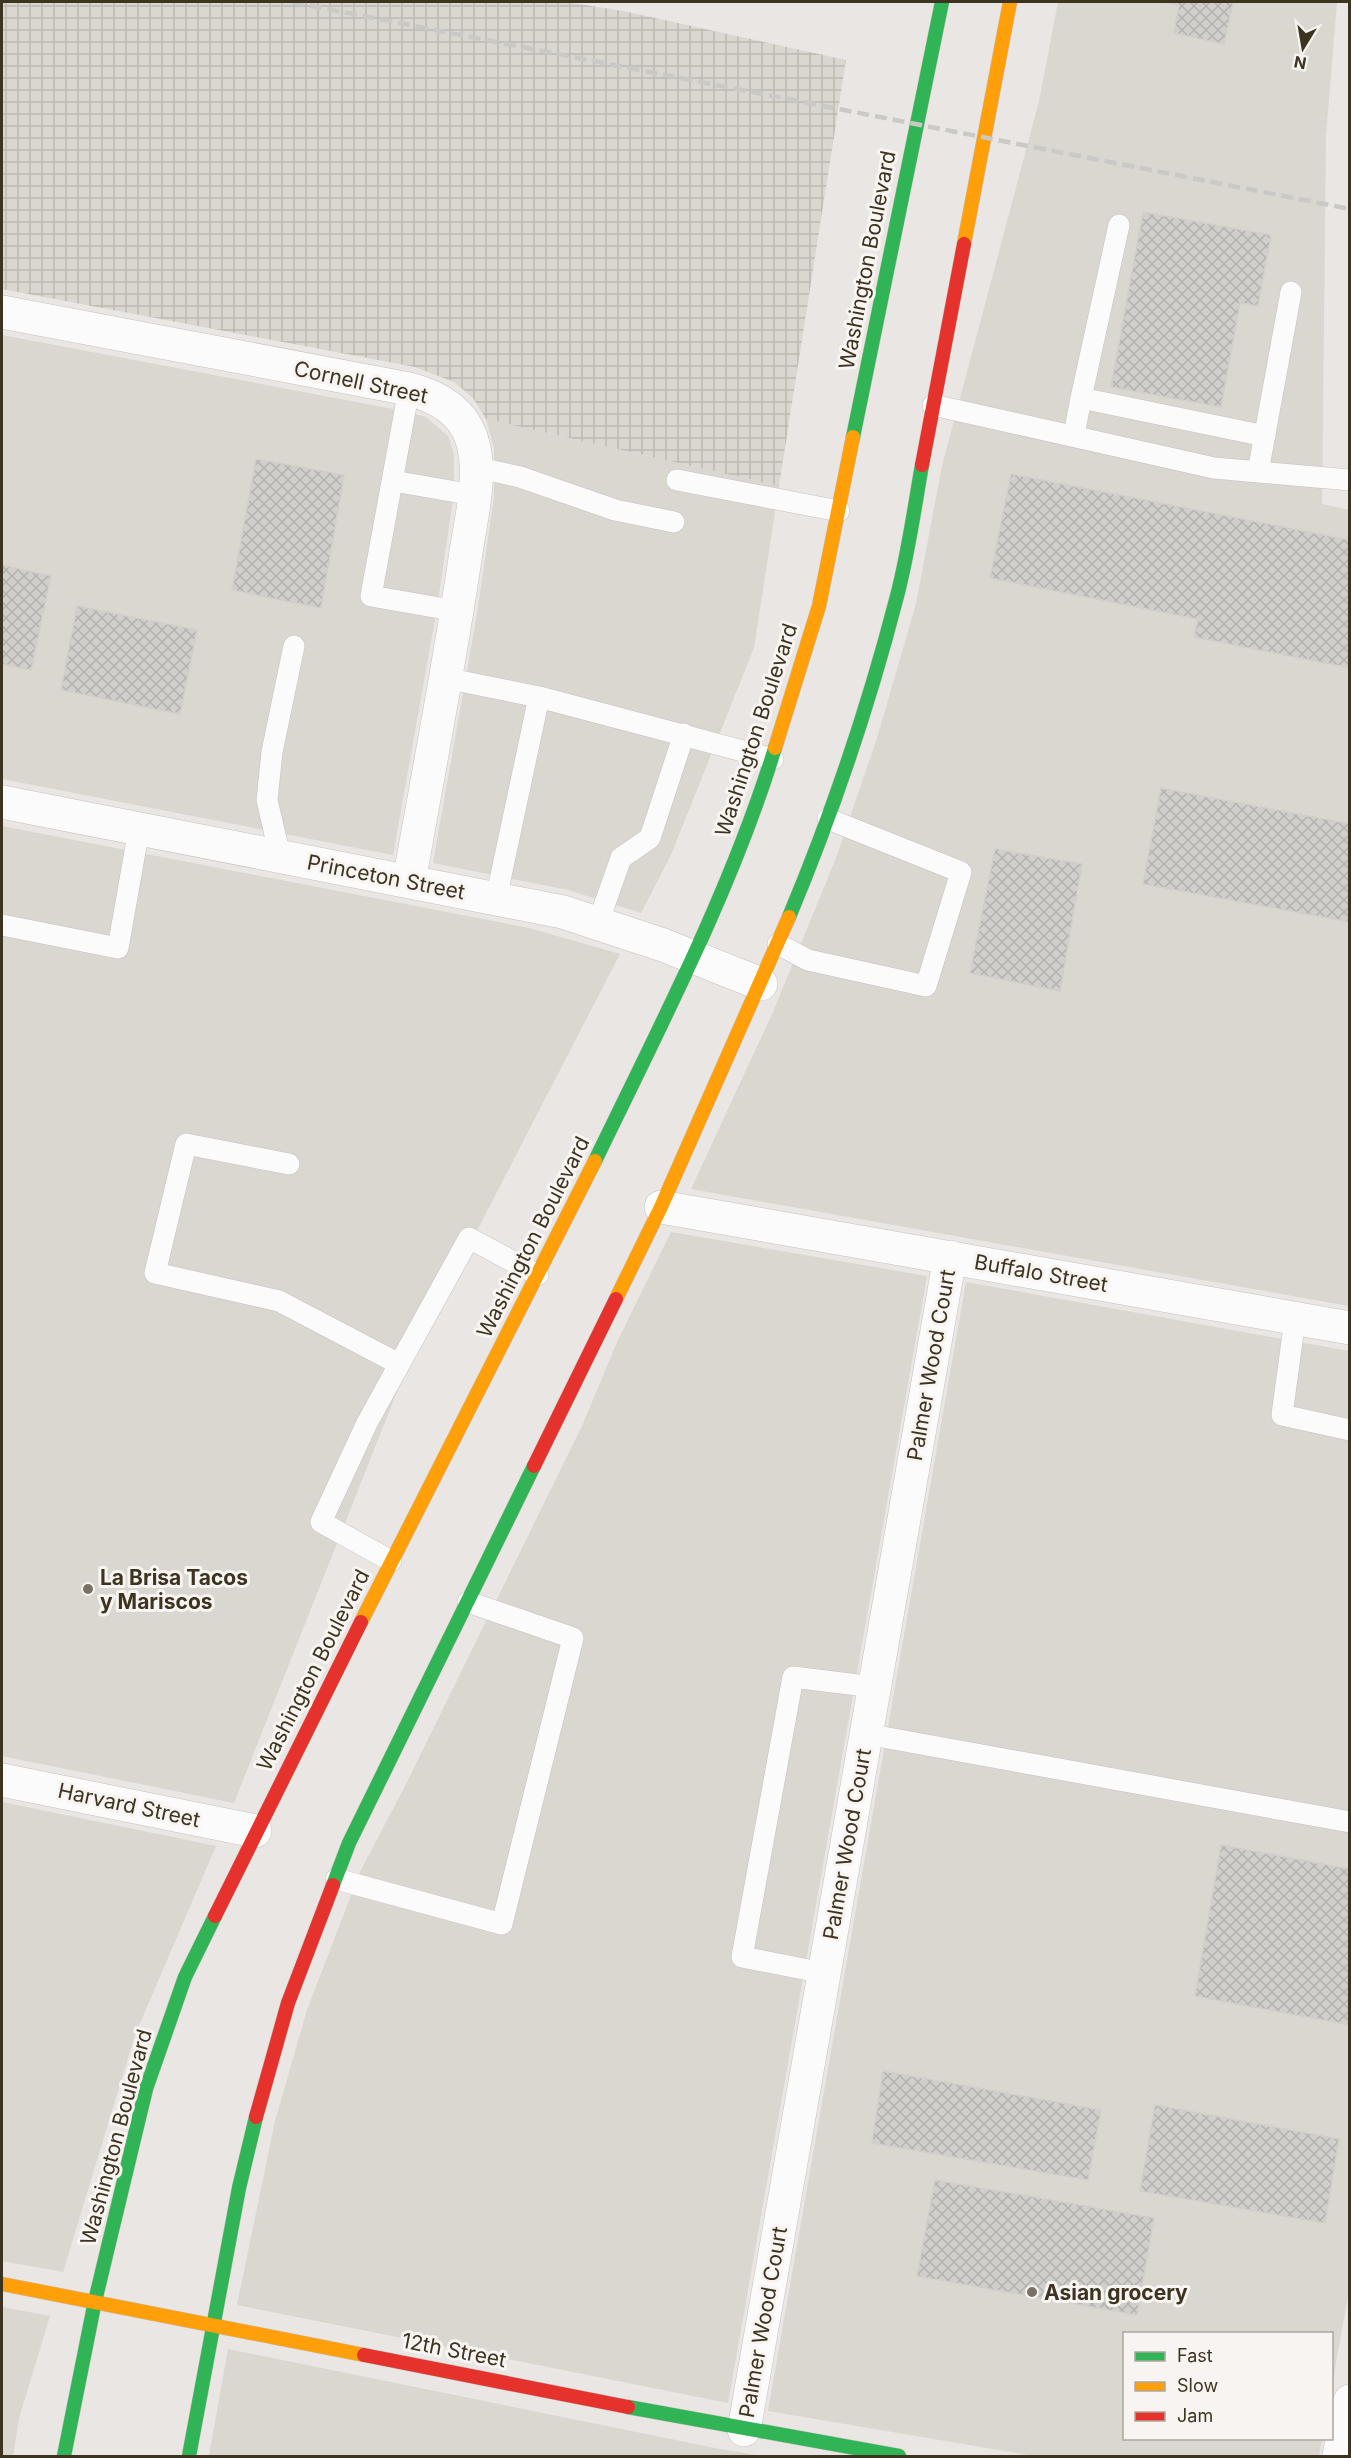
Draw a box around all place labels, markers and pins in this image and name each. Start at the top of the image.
place label: La Brisa Tacos y Mariscos [100,1565,248,1614]
marker: La Brisa Tacos y Mariscos [81,1582,95,1596]
place label: Asian grocery [1044,2280,1188,2305]
marker: Asian grocery [1025,2285,1039,2299]

